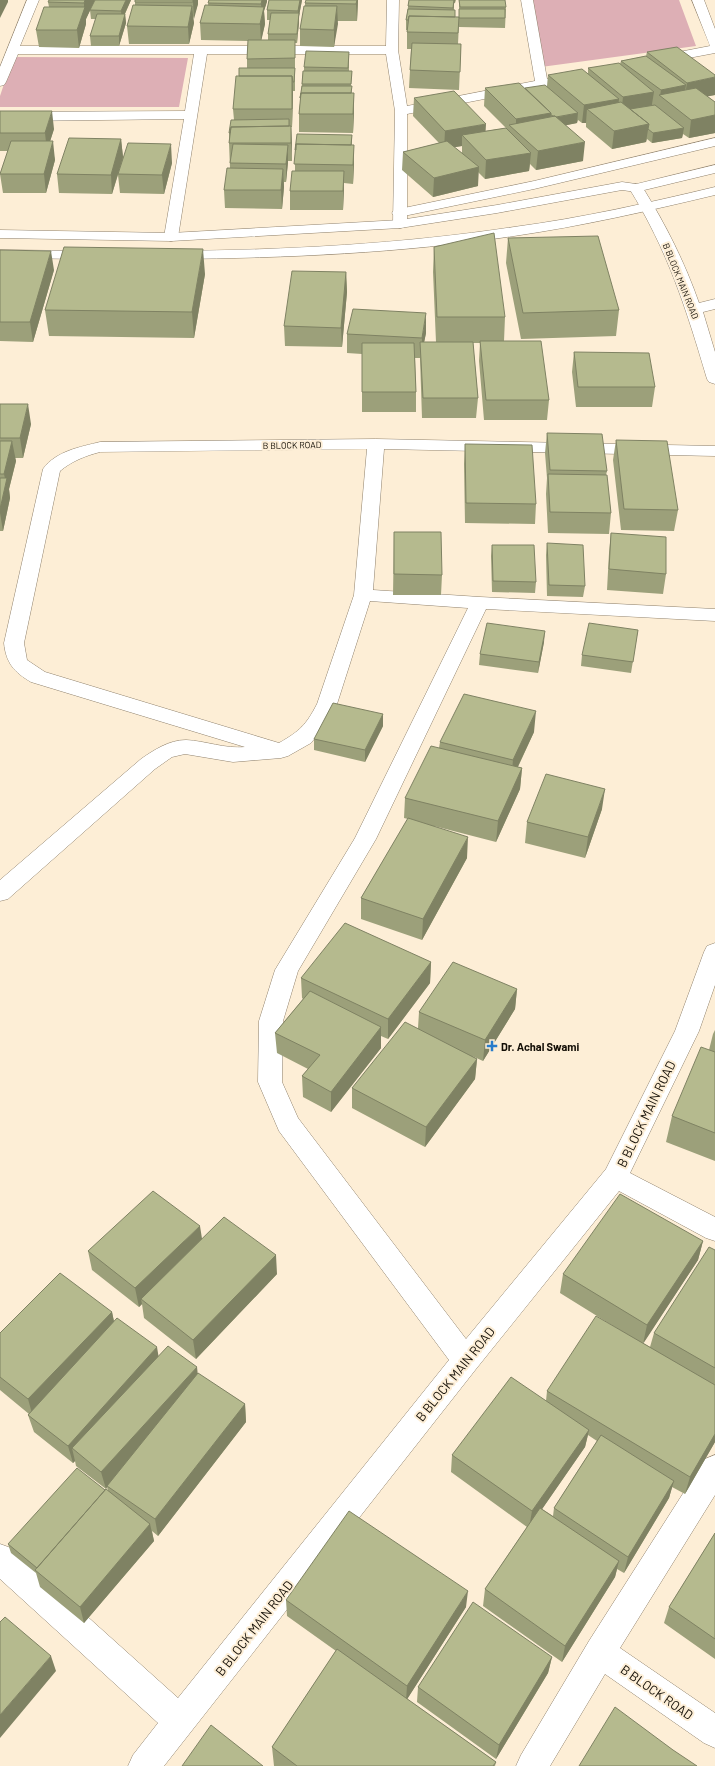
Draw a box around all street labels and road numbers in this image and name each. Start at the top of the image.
street label: B BLOCK MAIN ROAD [661,241,701,321]
street label: B BLOCK ROAD [263,439,321,451]
street label: B BLOCK MAIN ROAD [613,1058,679,1170]
street label: B BLOCK MAIN ROAD [412,1324,498,1424]
street label: B BLOCK MAIN ROAD [212,1577,296,1679]
street label: B BLOCK ROAD [618,1661,696,1723]

